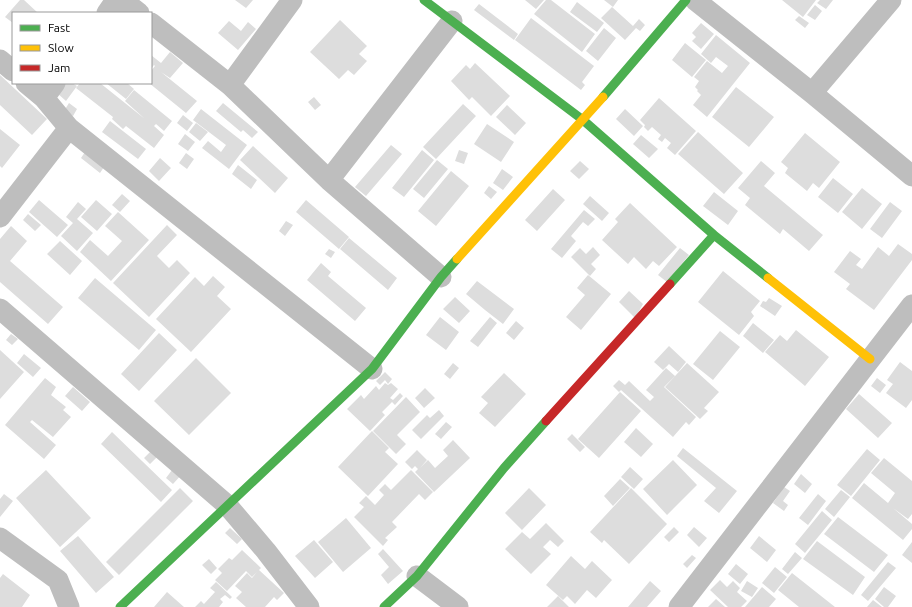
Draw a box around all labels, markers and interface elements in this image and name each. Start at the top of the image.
legend [12,12,152,84]
text: Fast [48,21,70,34]
text: Slow [48,41,74,54]
text: Jam [48,61,70,74]

